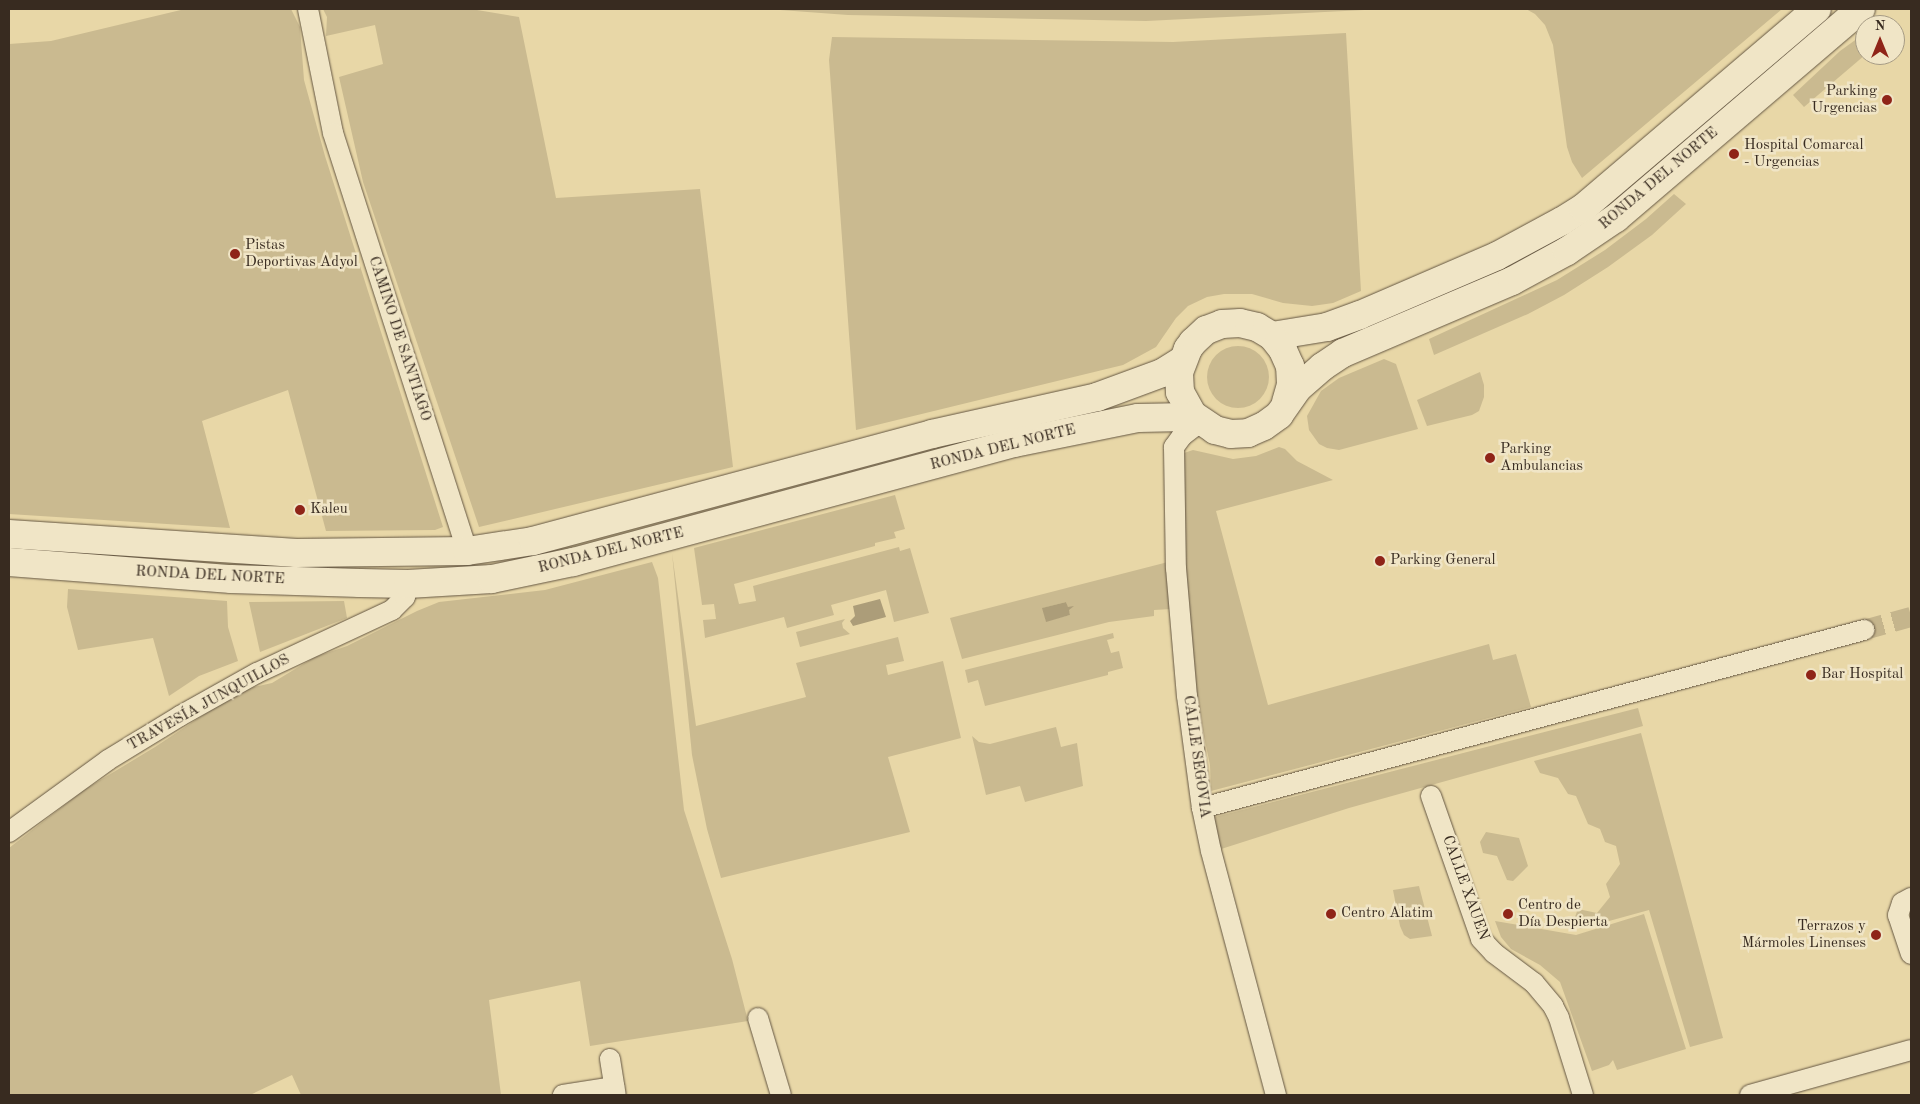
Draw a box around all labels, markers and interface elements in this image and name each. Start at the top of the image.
north arrow [1855,15,1905,65]
text: N [1875,19,1885,33]
place label: Parking Urgencias [1812,82,1877,117]
marker: Parking Urgencias [1881,94,1893,106]
street label: RONDA DEL NORTE [1596,124,1722,234]
place label: Hospital Comarcal - Urgencias [1744,136,1863,171]
marker: Hospital Comarcal - Urgencias [1728,148,1740,160]
place label: Pistas Deportivas Adyol [245,236,358,271]
marker: Pistas Deportivas Adyol [229,248,241,260]
street label: CAMINO DE SANTIAGO [364,254,434,424]
street label: RONDA DEL NORTE [928,421,1078,475]
place label: Parking Ambulancias [1500,440,1583,475]
marker: Parking Ambulancias [1484,452,1496,464]
place label: Kaleu [310,501,348,519]
marker: Kaleu [294,504,306,516]
street label: RONDA DEL NORTE [536,524,686,578]
place label: Parking General [1390,552,1496,570]
marker: Parking General [1374,555,1386,567]
street label: RONDA DEL NORTE [135,563,285,589]
street label: TRAVESÍA JUNQUILLOS [125,651,293,755]
place label: Bar Hospital [1821,666,1903,684]
marker: Bar Hospital [1805,669,1817,681]
street label: CALLE SEGOVIA [1178,694,1214,820]
street label: CALLE XAUEN [1438,833,1492,943]
place label: Centro de Día Despierta [1518,896,1608,931]
place label: Centro Alatim [1341,905,1433,923]
marker: Centro Alatim [1325,908,1337,920]
marker: Centro de Día Despierta [1502,908,1514,920]
place label: Terrazos y Mármoles Linenses [1742,917,1866,952]
marker: Terrazos y Mármoles Linenses [1870,929,1882,941]

